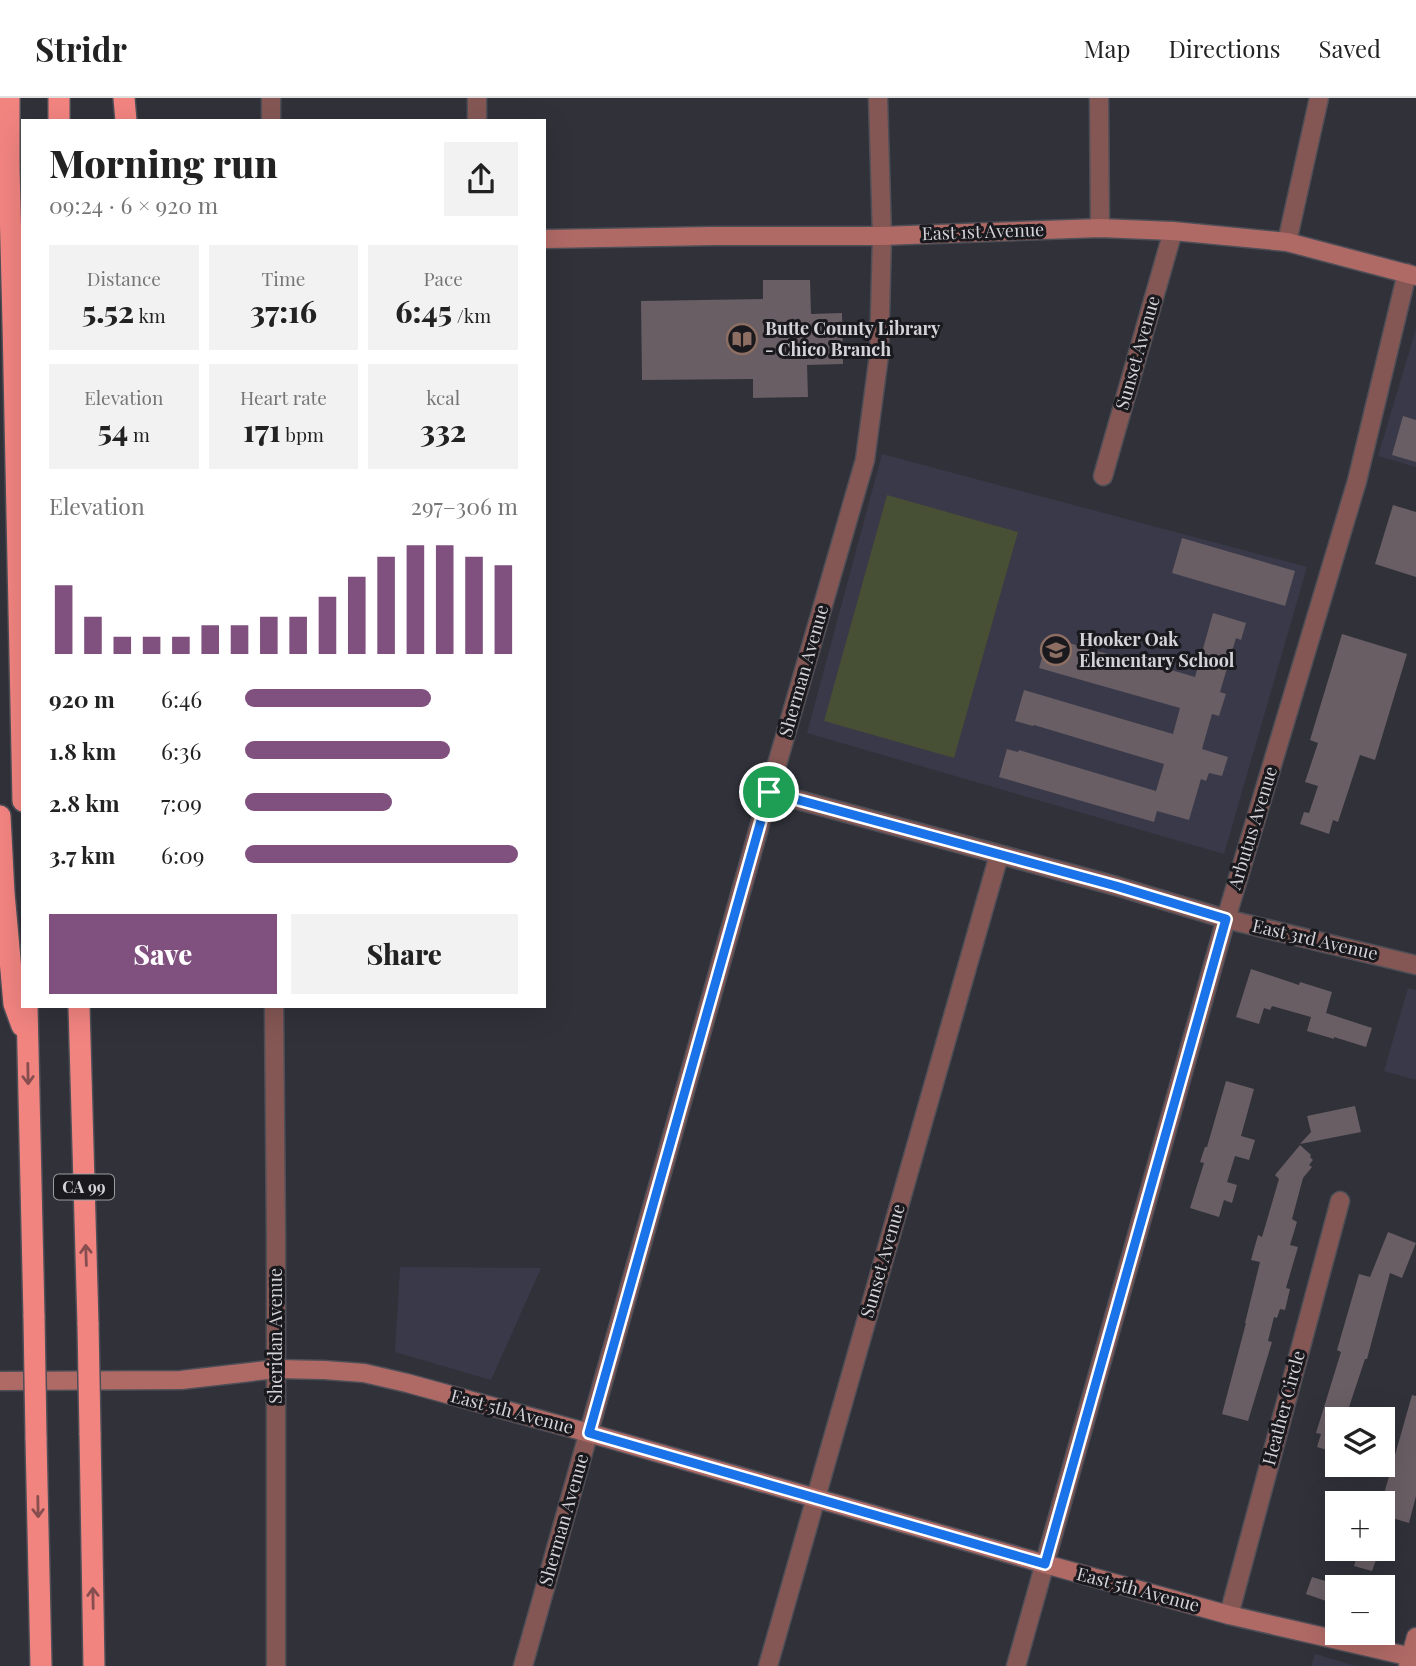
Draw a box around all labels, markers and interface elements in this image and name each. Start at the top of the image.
text: Stridr [35,26,127,70]
text: Map [1084,32,1130,64]
text: Directions [1168,32,1281,64]
text: Saved [1319,32,1381,64]
text: Morning run [49,137,278,188]
button: share [444,142,518,216]
text: 09:24 · 6 × 920 m [49,189,218,220]
street label: East 1st Avenue [921,217,1045,245]
text: Distance [87,265,161,291]
text: Time [262,265,305,291]
text: Pace [424,265,463,291]
text: 5.52 [82,291,134,331]
text: 37:16 [250,291,317,331]
text: 6:45 [395,291,452,331]
street label: Sunset Avenue [1109,293,1165,412]
text: km [134,302,166,328]
text: /km [452,302,491,328]
place label: Butte County Library - Chico Branch [765,316,941,361]
library icon: Butte County Library - Chico Branch [725,322,759,356]
text: Elevation [84,384,163,410]
text: Heart rate [240,384,327,410]
text: kcal [426,384,460,410]
text: 54 [98,410,128,450]
text: 171 [243,410,281,450]
text: 332 [420,410,466,450]
text: m [128,421,150,447]
text: bpm [281,421,324,447]
text: Elevation [49,490,145,521]
text: 297–306 m [411,490,518,521]
street label: Sherman Avenue [773,602,833,740]
place label: Hooker Oak Elementary School [1079,627,1235,672]
school or university icon: Hooker Oak Elementary School [1039,633,1073,667]
text: 920 m [49,683,115,714]
text: 6:46 [161,683,202,714]
text: 1.8 km [49,735,116,766]
text: 6:36 [161,735,201,766]
pin [739,762,799,822]
street label: Arbutus Avenue [1222,763,1282,893]
icon: arrive [750,773,788,811]
text: 2.8 km [49,787,120,818]
text: 7:09 [161,787,202,818]
text: 3.7 km [49,839,115,870]
text: 6:09 [161,839,205,870]
street label: East 3rd Avenue [1250,913,1380,965]
button: Save [49,914,277,994]
button: Share [291,914,518,994]
one-way arrow [22,1063,35,1086]
road number: CA 99 [54,1175,114,1200]
street label: Sunset Avenue [854,1201,910,1320]
one-way arrow [79,1244,92,1267]
street label: Sheridan Avenue [263,1268,287,1404]
street label: Heather Circle [1256,1348,1310,1468]
street label: East 5th Avenue [448,1383,576,1439]
map controls [1325,1407,1395,1645]
button: layers [1325,1407,1395,1477]
street label: Sherman Avenue [533,1451,593,1589]
button: + [1325,1491,1395,1561]
one-way arrow [31,1495,45,1518]
street label: East 5th Avenue [1074,1561,1202,1617]
button: − [1325,1575,1395,1645]
one-way arrow [86,1587,100,1610]

